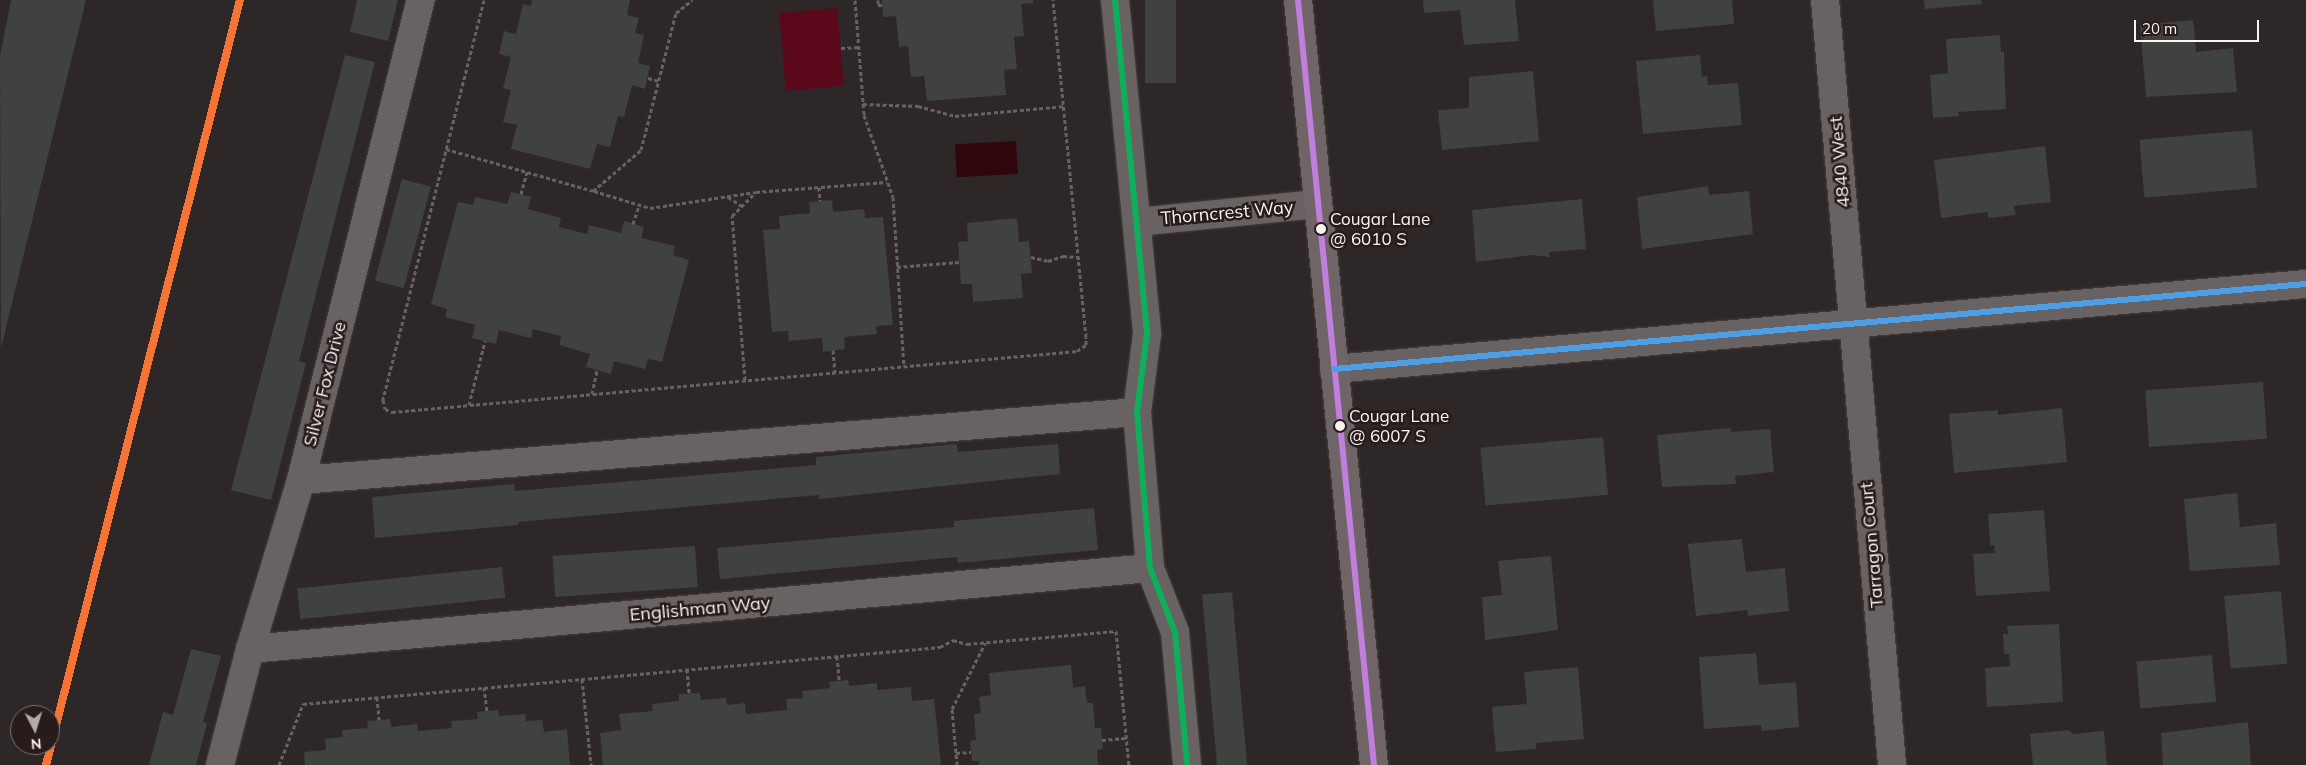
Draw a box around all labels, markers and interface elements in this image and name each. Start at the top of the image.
scale bar [2136,10,2261,42]
text: 20 m [2142,19,2177,38]
street label: 4840 West [1825,115,1855,209]
street label: Thorncrest Way [1160,196,1294,230]
place label: Cougar Lane @ 6010 S [1330,209,1430,249]
marker: Cougar Lane @ 6010 S [1316,224,1326,234]
street label: Silver Fox Drive [299,319,351,449]
place label: Cougar Lane @ 6007 S [1349,406,1449,446]
marker: Cougar Lane @ 6007 S [1335,421,1345,431]
street label: Tarragon Court [1856,481,1888,609]
street label: Englishman Way [629,592,771,626]
north arrow [10,705,60,755]
text: N [30,735,42,753]

